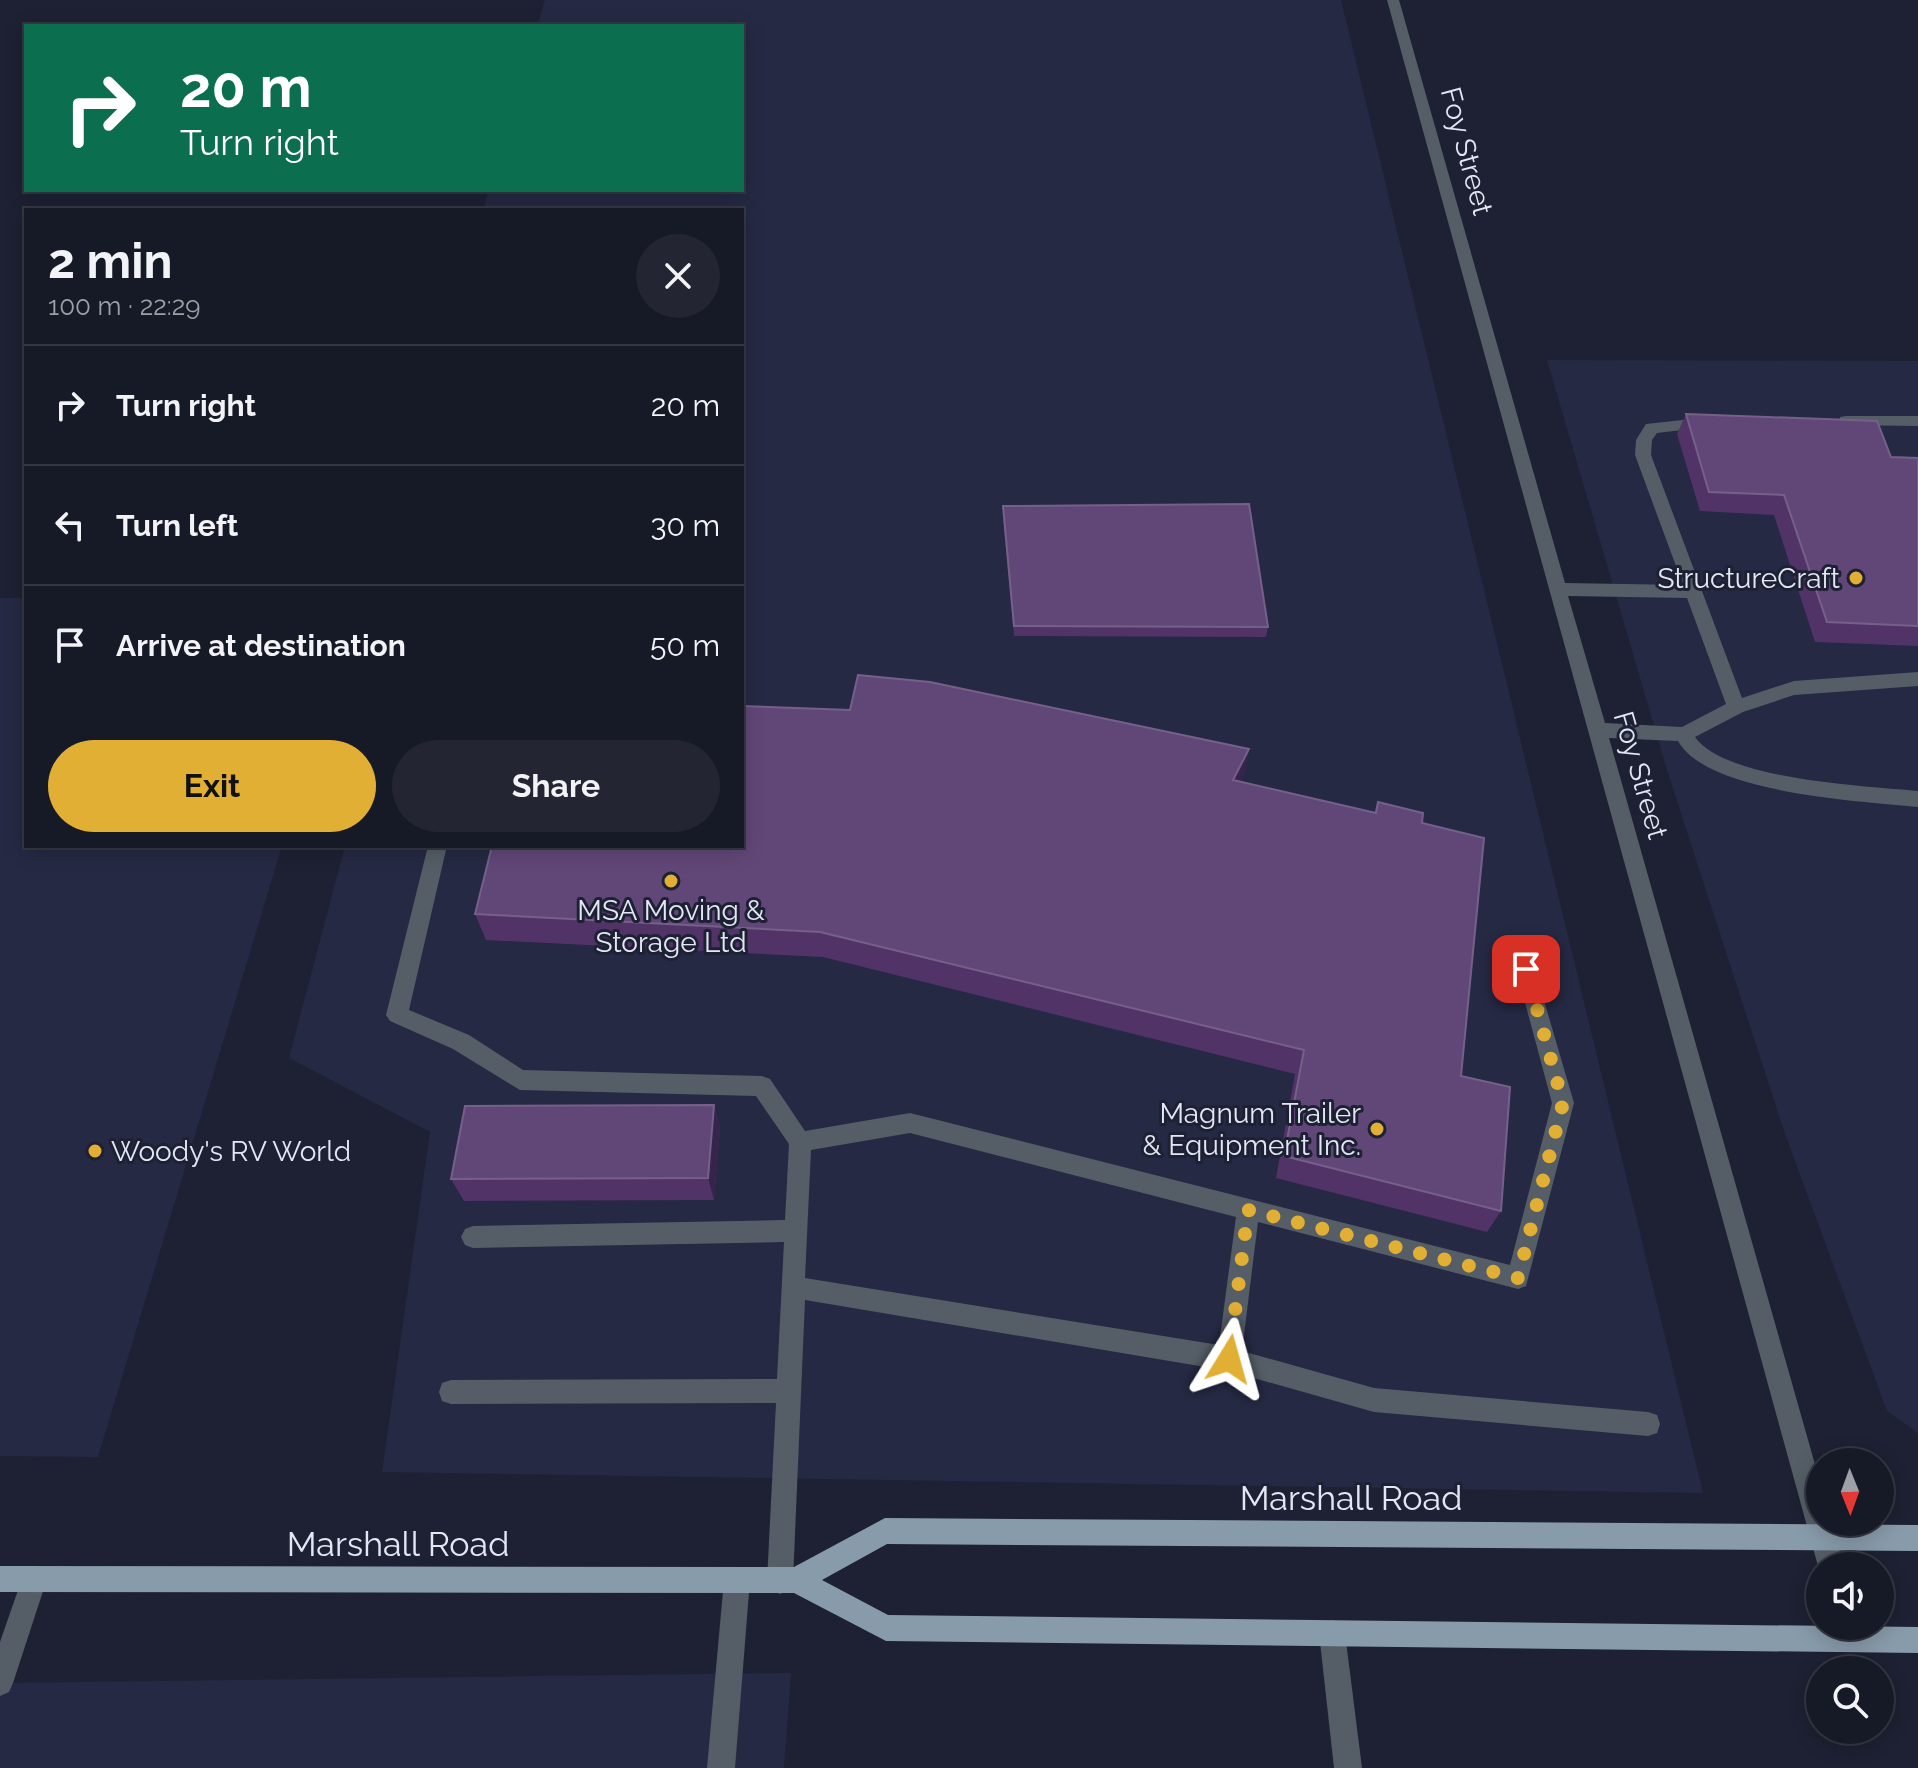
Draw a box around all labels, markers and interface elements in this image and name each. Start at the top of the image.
text: 20 m [180,54,312,120]
icon: right [48,56,152,160]
street label: Foy Street [1434,84,1500,219]
text: Turn right [180,121,339,163]
text: 2 min [48,233,173,289]
button: close [636,234,720,318]
text: 100 m · 22:29 [48,291,200,321]
icon: right [48,383,92,427]
text: Turn right [116,388,256,423]
text: 20 m [651,388,720,423]
icon: left [48,503,92,547]
text: Turn left [116,508,238,543]
text: 30 m [650,508,720,543]
place label: StructureCraft [1657,562,1841,595]
marker: StructureCraft [1847,569,1865,587]
icon: arrive [48,623,92,667]
text: Arrive at destination [116,628,406,663]
text: 50 m [650,628,720,663]
street label: Foy Street [1607,708,1675,843]
button: Exit [48,740,376,832]
button: Share [392,740,720,832]
marker: MSA Moving & Storage Ltd [662,872,680,890]
place label: MSA Moving & Storage Ltd [577,894,765,959]
pin [1492,935,1560,1003]
icon: arrive [1504,947,1548,991]
place label: Magnum Trailer & Equipment Inc. [1142,1097,1361,1162]
marker: Magnum Trailer & Equipment Inc. [1368,1120,1386,1138]
place label: Woody's RV World [111,1135,351,1168]
marker: Woody's RV World [86,1142,104,1160]
position arrow [1187,1317,1271,1401]
north arrow [1806,1448,1894,1536]
map controls [1806,1448,1894,1744]
street label: Marshall Road [1240,1478,1462,1518]
street label: Marshall Road [287,1524,509,1564]
button: sound [1806,1552,1894,1640]
button: search [1806,1656,1894,1744]

